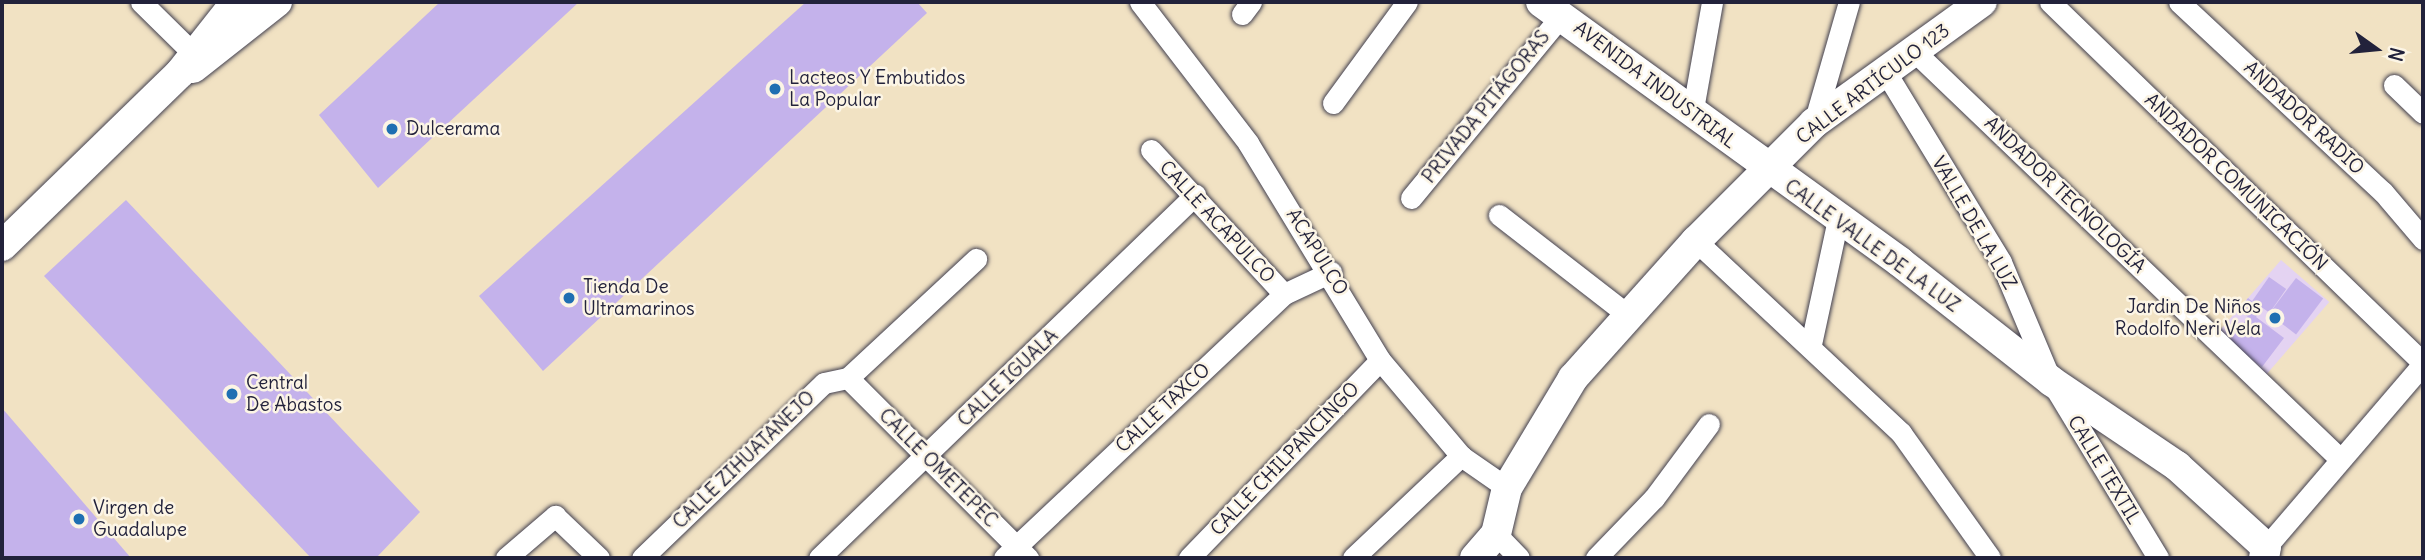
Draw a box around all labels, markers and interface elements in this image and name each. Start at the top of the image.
north arrow [2341,14,2411,84]
street label: AVENIDA INDUSTRIAL [1569,16,1741,154]
street label: CALLE ARTÍCULO 123 [1792,19,1954,149]
street label: PRIVADA PITÁGORAS [1417,26,1555,188]
text: N [2383,45,2410,64]
street label: ANDADOR RADIO [2239,57,2369,179]
place label: Lacteos Y Embutidos La Popular [789,67,965,111]
marker: Lacteos Y Embutidos La Popular [767,81,783,97]
street label: ANDADOR COMUNICACIÓN [2140,89,2332,275]
street label: ANDADOR TECNOLOGÍA [1980,112,2150,278]
place label: Dulcerama [406,118,500,140]
marker: Dulcerama [384,121,400,137]
street label: VALLE DE LA LUZ [1927,152,2021,294]
street label: CALLE ACAPULCO [1155,156,1279,288]
street label: CALLE VALLE DE LA LUZ [1780,175,1964,317]
street label: ACAPULCO [1281,205,1353,299]
place label: Tienda De Ultramarinos [583,276,695,320]
marker: Tienda De Ultramarinos [561,290,577,306]
place label: Jardin De Niños Rodolfo Neri Vela [2115,296,2261,340]
marker: Jardin De Niños Rodolfo Neri Vela [2267,310,2283,326]
street label: CALLE IGUALA [953,324,1063,432]
street label: CALLE TAXCO [1111,359,1215,457]
place label: Central De Abastos [246,372,342,416]
street label: CALLE CHILPANCINGO [1206,378,1364,540]
marker: Central De Abastos [224,386,240,402]
street label: CALLE ZIHUATANEJO [668,386,820,534]
street label: CALLE OMETEPEC [874,404,1002,532]
street label: CALLE TEXTIL [2063,412,2145,528]
place label: Virgen de Guadalupe [93,497,187,541]
marker: Virgen de Guadalupe [71,511,87,527]

